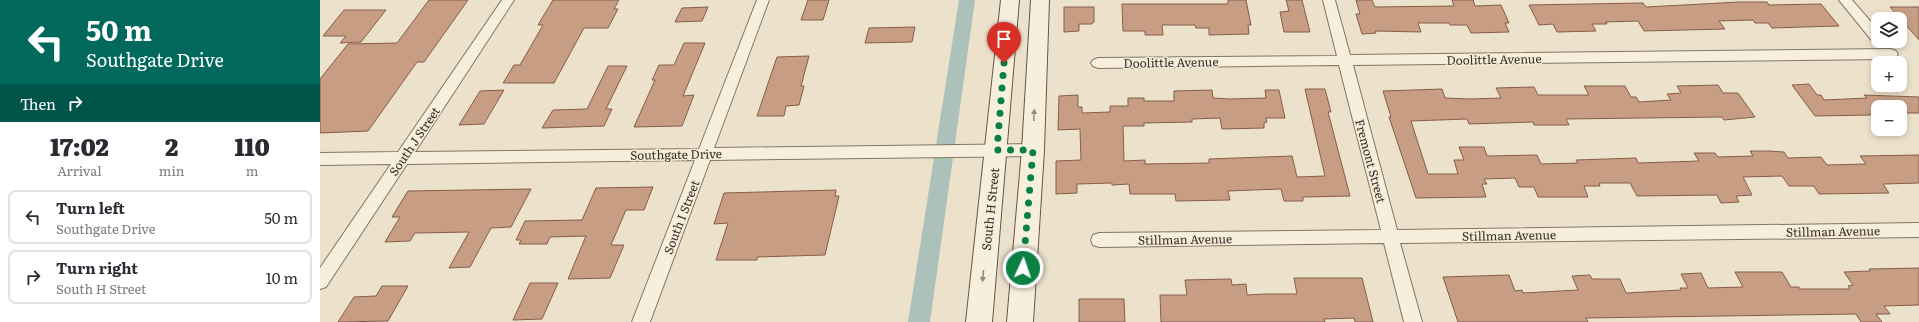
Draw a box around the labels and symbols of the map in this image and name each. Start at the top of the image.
pin [987,22,1021,63]
street label: Doolittle Avenue [1446,49,1542,69]
street label: Doolittle Avenue [1123,52,1219,72]
street label: South J Street [384,103,444,179]
one-way arrow [1031,108,1037,121]
street label: Fremont Street [1351,117,1391,205]
street label: Southgate Drive [630,144,722,164]
street label: South H Street [977,166,1003,251]
street label: South I Street [659,177,703,257]
street label: Stillman Avenue [1786,221,1880,241]
street label: Stillman Avenue [1462,225,1556,245]
street label: Stillman Avenue [1138,229,1232,249]
position arrow [1002,247,1044,289]
one-way arrow [980,270,987,282]

